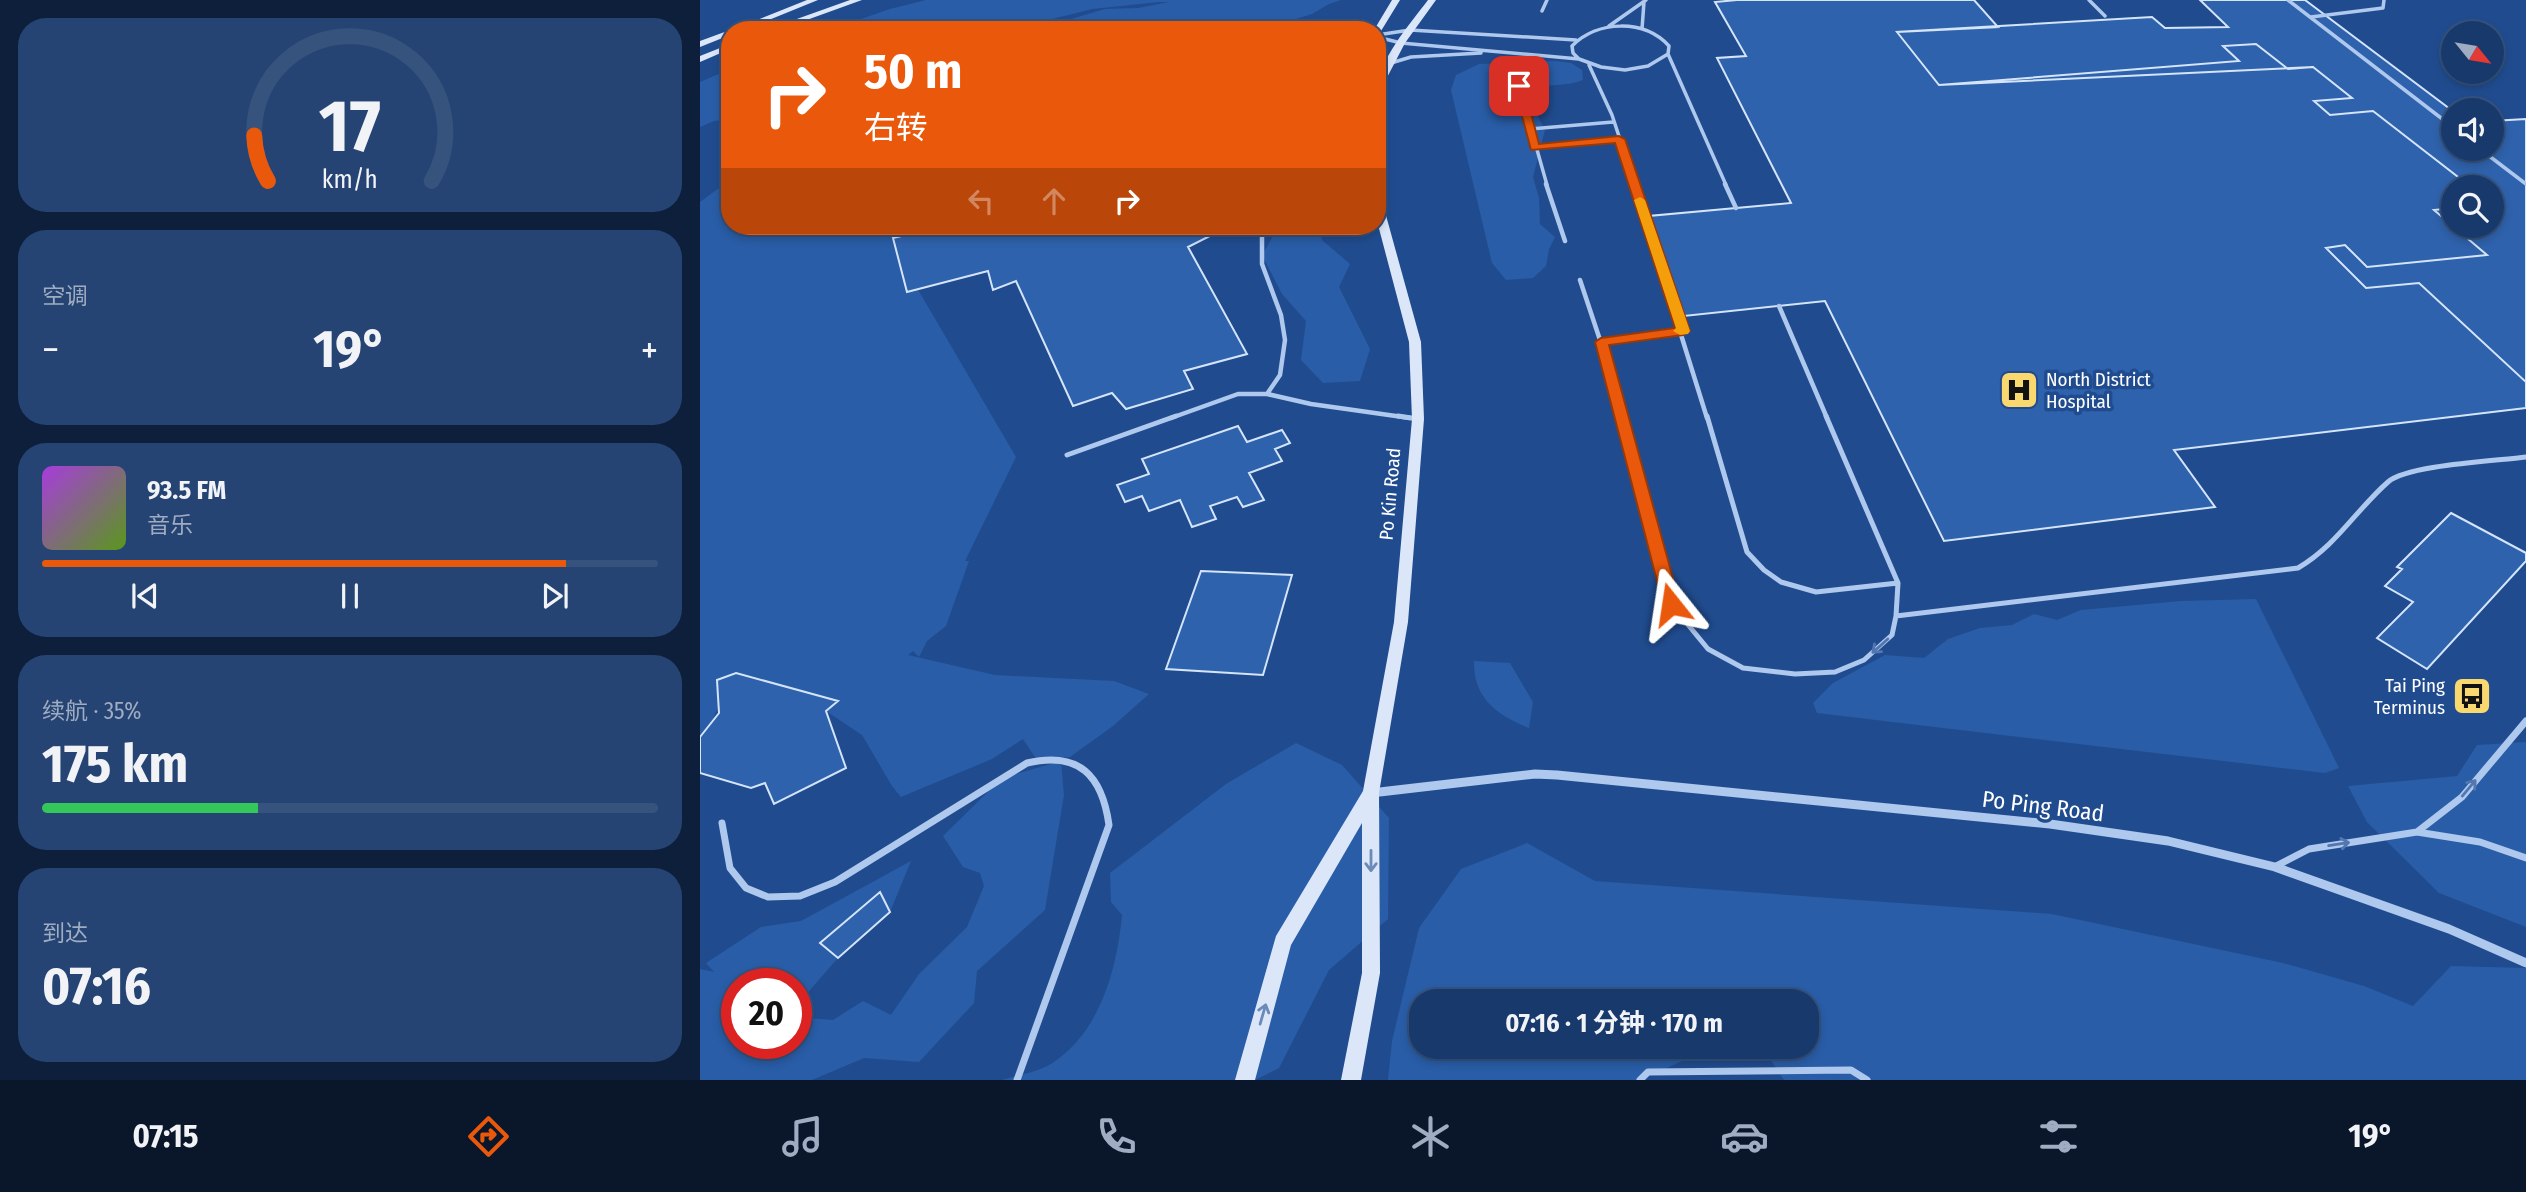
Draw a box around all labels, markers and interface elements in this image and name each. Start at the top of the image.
north arrow [2441,21,2504,84]
map controls [2441,21,2504,238]
text: 50 m [864,42,962,101]
icon: right [749,49,840,140]
pin [1489,56,1549,116]
icon: arrive [1500,67,1538,105]
text: 17 [319,84,381,171]
button: sound [2441,98,2504,161]
text: 右转 [864,109,928,147]
text: km/h [322,165,378,195]
button: search [2441,175,2504,238]
icon: left [962,182,1000,220]
icon: ahead [1035,182,1073,220]
icon: right [1108,182,1146,220]
text: 空调 [42,282,88,310]
text: 19° [313,318,387,381]
text: − [42,327,59,373]
text: + [641,327,658,373]
place label: North District Hospital [2046,368,2152,413]
hospital icon: North District Hospital [1998,369,2040,411]
street label: Po Kin Road [1375,447,1405,541]
text: 93.5 FM [147,475,226,506]
text: 音乐 [147,511,193,539]
position arrow [1634,567,1708,641]
icon: previous [126,577,164,615]
icon: pause [331,577,369,615]
icon: next [536,577,574,615]
one-way arrow [1871,637,1889,653]
place label: Tai Ping Terminus [2374,674,2445,719]
bus stop icon: Tai Ping Terminus [2451,675,2493,717]
text: 续航 · 35% [42,697,141,725]
text: 175 km [42,733,188,796]
one-way arrow [2462,779,2477,797]
street label: Po Ping Road [1980,785,2106,827]
one-way arrow [2327,838,2349,851]
one-way arrow [1364,849,1378,872]
text: 到达 [42,919,88,947]
text: 07:16 [42,955,151,1018]
speed limit sign: 20 [721,968,812,1059]
one-way arrow [1257,1004,1270,1026]
text: 07:16 · 1 分钟 · 170 m [1505,1008,1723,1039]
icon: directions [464,1112,513,1161]
icon: music [778,1112,827,1161]
icon: phone [1092,1112,1141,1161]
icon: climate [1406,1112,1455,1161]
icon: car [1720,1112,1769,1161]
icon: filters [2034,1112,2083,1161]
text: 07:15 [133,1117,199,1155]
text: 19° [2348,1117,2393,1155]

